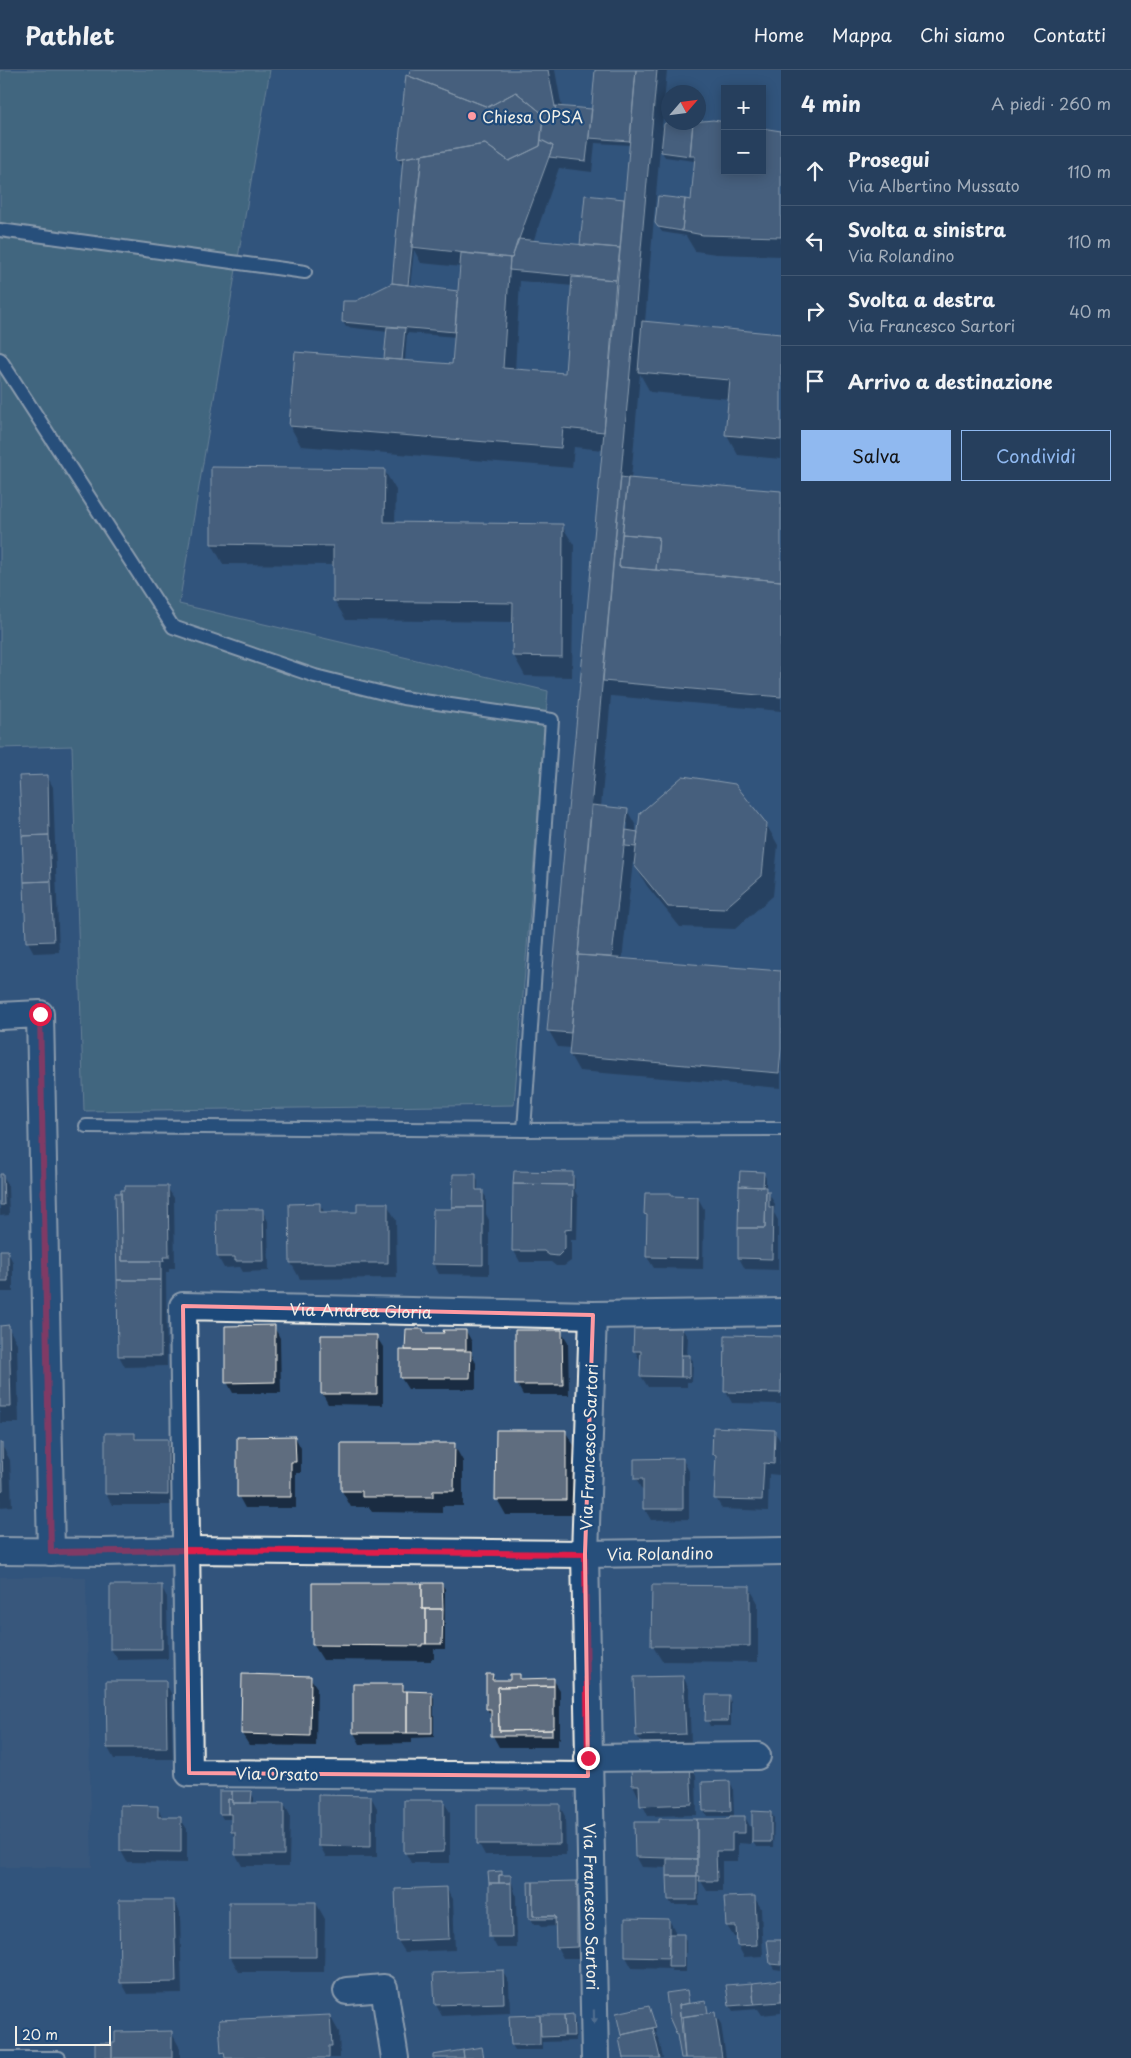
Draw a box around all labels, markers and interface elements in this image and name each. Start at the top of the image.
text: Pathlet [25,17,115,53]
text: Home [754,21,804,48]
text: Mappa [832,21,892,48]
text: Chi siamo [920,21,1005,48]
text: Contatti [1033,21,1106,48]
north arrow [661,85,706,130]
map controls [721,85,766,175]
button: + [721,85,766,130]
text: 4 min [801,87,861,119]
text: A piedi · 260 m [991,91,1111,115]
place label: Chiesa OPSA [482,104,583,128]
marker: Chiesa OPSA [466,110,478,122]
button: − [721,130,766,175]
text: Prosegui [848,145,930,173]
icon: ahead [801,157,829,185]
text: 110 m [1068,159,1111,183]
text: Via Albertino Mussato [848,173,1020,197]
text: Svolta a sinistra [848,215,1006,243]
icon: left [801,227,829,255]
text: 110 m [1068,229,1111,253]
text: Via Rolandino [848,243,954,267]
text: Svolta a destra [848,285,995,313]
icon: right [801,297,829,325]
text: 40 m [1069,299,1111,323]
text: Via Francesco Sartori [848,313,1015,337]
icon: arrive [801,367,829,395]
text: Arrivo a destinazione [848,367,1053,395]
button: Salva [801,430,951,481]
button: Condividi [961,430,1111,481]
route start [29,1003,52,1026]
street label: Via Andrea Gloria [289,1296,432,1323]
street label: Via Francesco Sartori [573,1363,603,1531]
street label: Via Rolandino [607,1540,713,1566]
route end [577,1747,600,1770]
street label: Via Orsato [235,1760,319,1786]
street label: Via Francesco Sartori [578,1823,606,1991]
one-way arrow [590,2010,598,2026]
scale bar [15,2023,111,2046]
text: 20 m [22,2024,58,2045]

